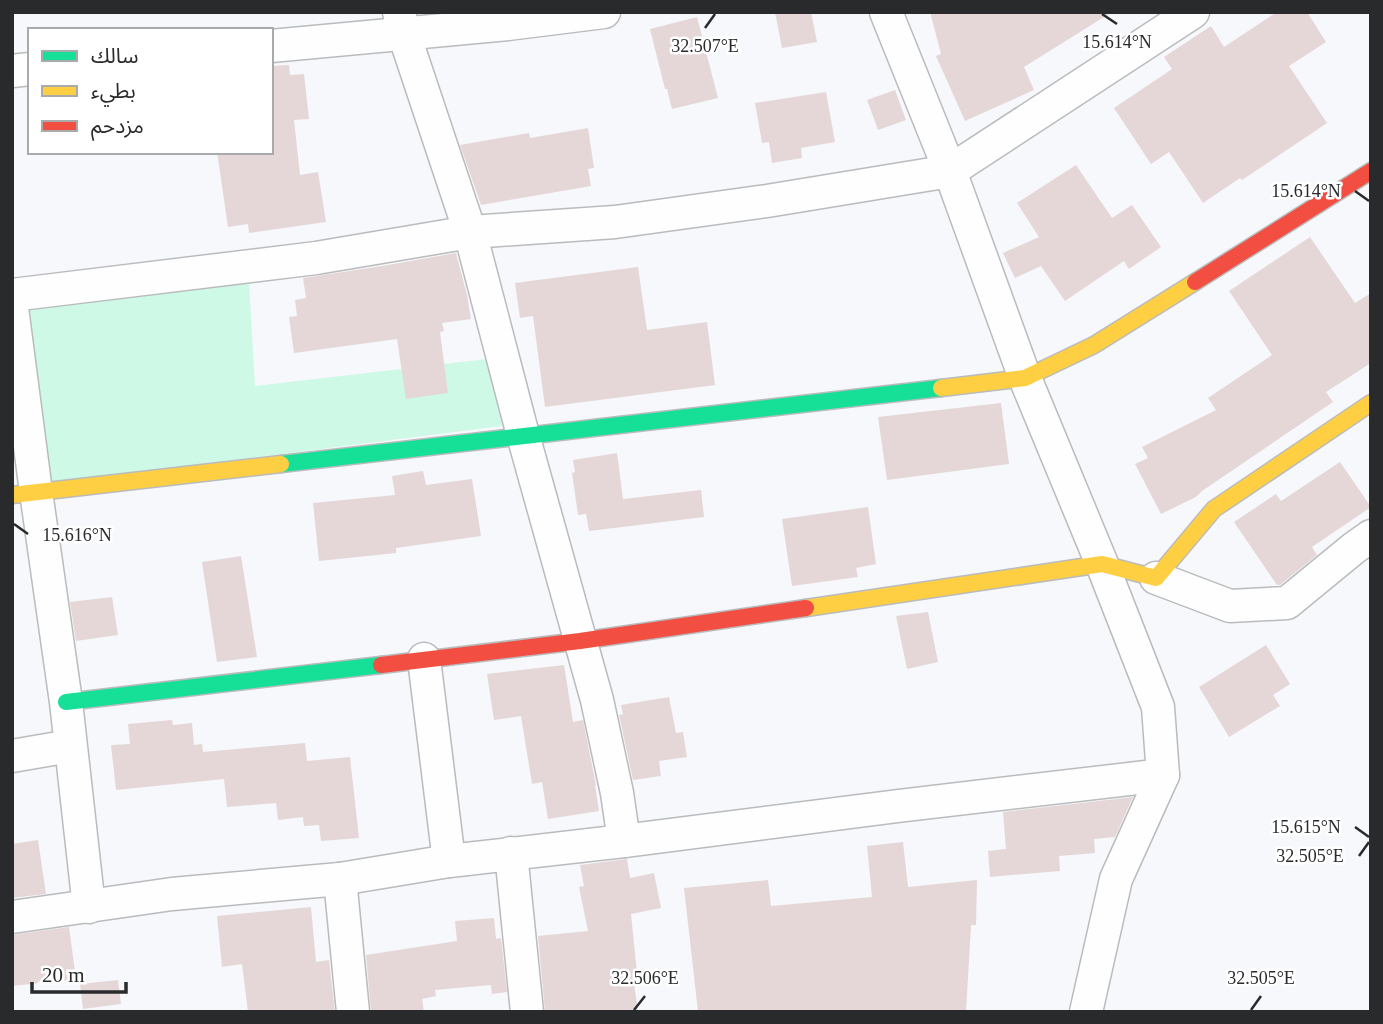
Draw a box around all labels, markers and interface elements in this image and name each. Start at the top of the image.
legend [28,28,273,154]
text: 15.614°N [1082,32,1152,52]
text: 32.507°E [671,36,739,56]
text: سالك [91,44,138,68]
text: بطيء [91,79,136,107]
text: مزدحم [91,114,144,141]
text: 15.614°N [1271,181,1341,201]
text: 15.616°N [42,525,112,545]
text: 15.615°N [1271,817,1341,837]
text: 32.505°E [1276,846,1344,866]
scale bar [32,950,126,994]
text: 20 m [42,963,85,987]
text: 32.506°E [611,968,679,988]
text: 32.505°E [1227,968,1295,988]

